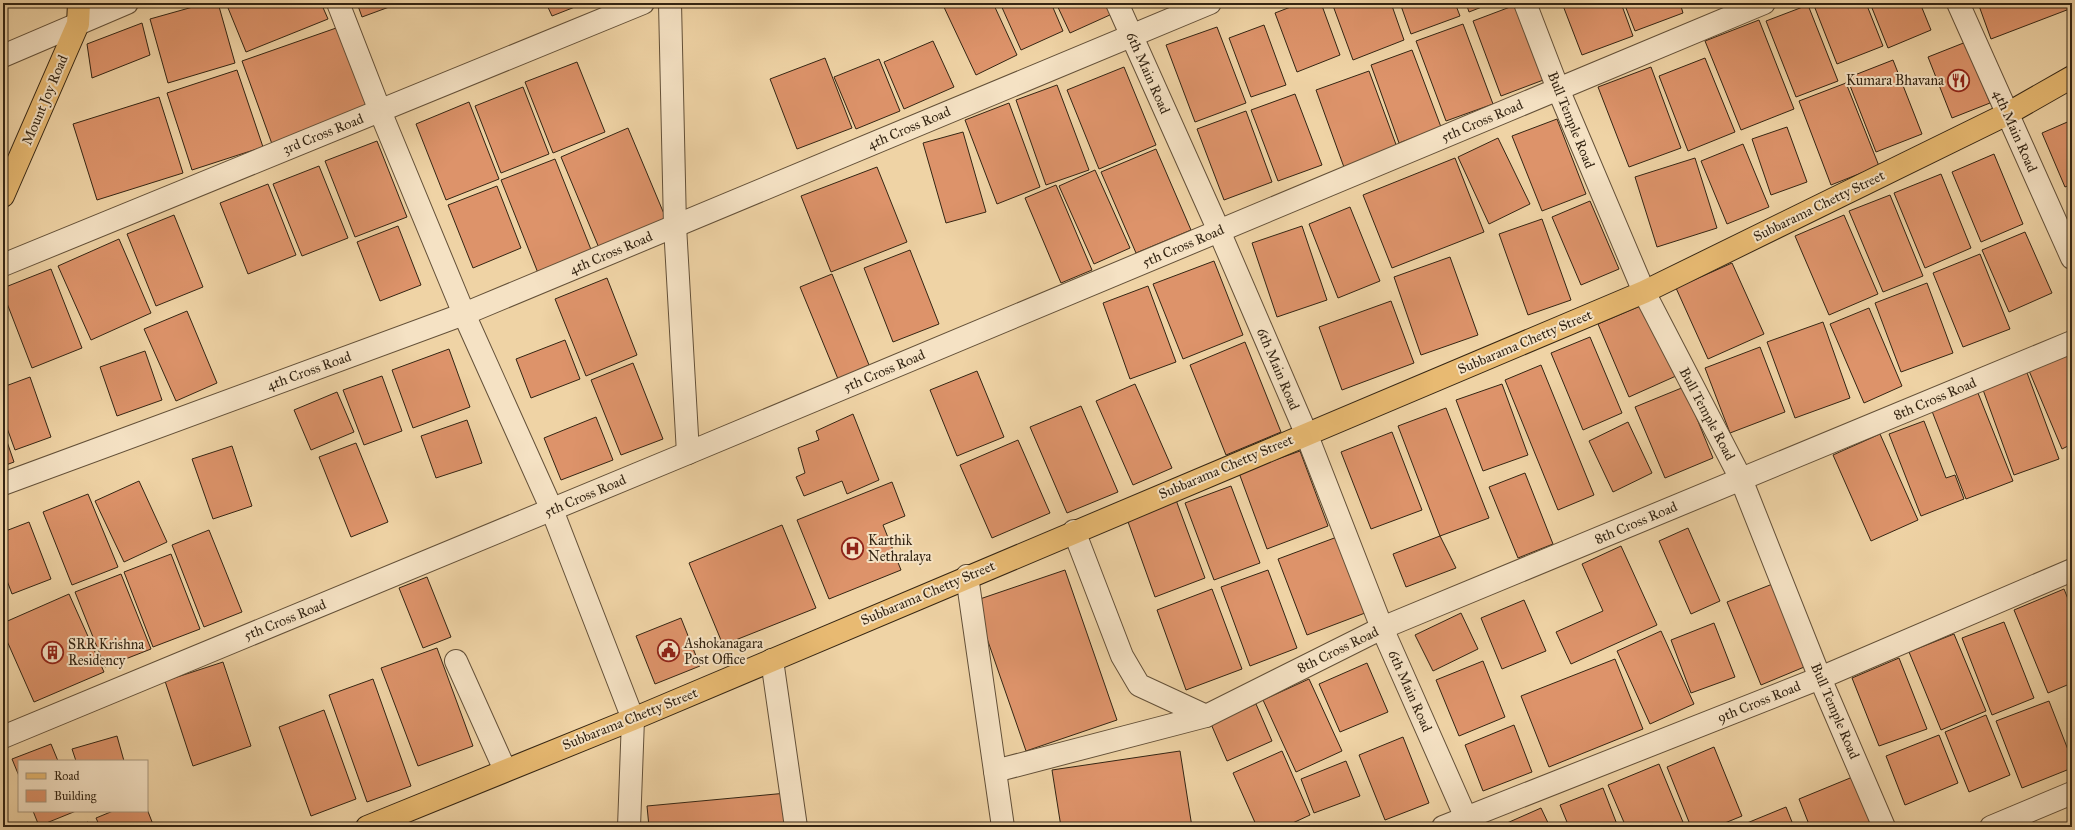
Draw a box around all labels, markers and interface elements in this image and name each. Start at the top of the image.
street label: 6th Main Road [1122,30,1174,116]
street label: Mount Joy Road [18,52,73,148]
restaurant icon: Kumara Bhavana [1946,67,1972,93]
street label: Bull Temple Road [1544,69,1598,171]
place label: Kumara Bhavana [1846,72,1944,89]
street label: 4th Main Road [1989,87,2041,175]
street label: 5th Cross Road [1439,96,1525,146]
street label: 4th Cross Road [865,103,953,153]
street label: 3rd Cross Road [280,110,366,158]
street label: Subbarama Chetty Street [1750,167,1888,245]
street label: 5th Cross Road [1140,221,1226,271]
street label: 4th Cross Road [567,228,655,278]
street label: Subbarama Chetty Street [1455,306,1595,378]
street label: 6th Main Road [1253,325,1303,413]
street label: 5th Cross Road [841,346,927,396]
street label: 4th Cross Road [265,348,353,394]
street label: Bull Temple Road [1675,365,1739,463]
street label: 8th Cross Road [1891,374,1979,424]
street label: Subbarama Chetty Street [1156,431,1296,503]
street label: 5th Cross Road [542,471,628,521]
street label: 8th Cross Road [1592,498,1680,548]
place label: Karthik Nethralaya [868,532,931,565]
hospital icon: Karthik Nethralaya [839,535,865,561]
street label: Subbarama Chetty Street [858,557,998,629]
street label: 5th Cross Road [241,596,329,644]
street label: 8th Cross Road [1295,623,1381,677]
place label: Ashokanagara Post Office [683,635,763,668]
place label: SRR Krishna Residency [68,636,144,669]
public building icon: Ashokanagara Post Office [655,638,681,664]
building icon: SRR Krishna Residency [40,639,66,665]
street label: 6th Main Road [1384,648,1436,734]
street label: Bull Temple Road [1807,660,1863,762]
street label: 9th Cross Road [1715,678,1803,726]
street label: Subbarama Chetty Street [560,684,700,754]
legend [18,760,148,812]
text: Road [54,769,80,783]
text: Building [54,789,97,804]

